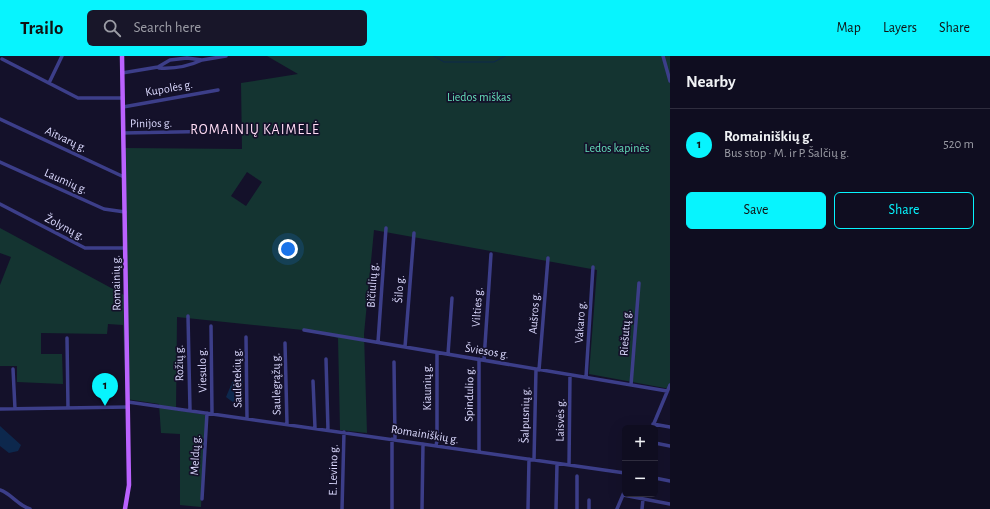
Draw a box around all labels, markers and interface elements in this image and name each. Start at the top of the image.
search box [87,10,367,46]
icon: search [101,17,123,39]
text: Trailo [20,19,63,38]
text: Search here [133,20,201,35]
text: Map [836,21,861,35]
text: Layers [883,21,917,35]
text: Share [939,21,970,35]
text: Nearby [686,73,736,90]
street label: Kupolės g. [144,78,194,98]
park label: Liedos miškas [447,91,511,103]
street label: Pinijos g. [130,117,172,130]
district label: ROMAINIŲ KAIMELĖ [190,120,320,137]
street label: Aitvarų g. [43,124,89,154]
text: Romainiškių g. [724,129,813,144]
text: 1 [697,138,701,151]
text: 520 m [943,138,974,151]
park label: Ledos kapinės [585,142,649,154]
text: Bus stop · M. ir P. Šalčių g. [724,147,849,160]
street label: Laumių g. [43,166,89,196]
button: Save [686,192,826,229]
button: Share [834,192,974,229]
street label: Žolynų g. [43,211,87,243]
your location [278,239,298,259]
street label: Romainių g. [110,255,122,311]
street label: Bičiulių g. [364,262,380,308]
street label: Šilo g. [391,275,406,303]
street label: Vilties g. [470,287,484,327]
street label: Aušros g. [527,292,541,334]
street label: Vakaro g. [573,300,587,344]
street label: Riešutų g. [617,310,633,356]
street label: Šviesos g. [464,341,510,360]
street label: Rožių g. [173,345,185,381]
street label: Viesulo g. [196,347,208,393]
street label: Saulėtekių g. [230,348,244,408]
street label: Saulėgrąžų g. [269,353,283,415]
street label: Kiaunių g. [421,364,433,410]
street label: Spindulio g. [463,366,475,422]
pin: 1 [92,373,118,406]
street label: Šalpusnių g. [518,387,531,443]
street label: Laisvės g. [554,398,566,442]
street label: Romainiškių g. [390,423,460,445]
map controls [622,425,658,497]
button: + [622,425,658,461]
street label: Meldų g. [188,434,202,476]
street label: E. Levino g. [327,444,339,496]
button: − [622,461,658,497]

